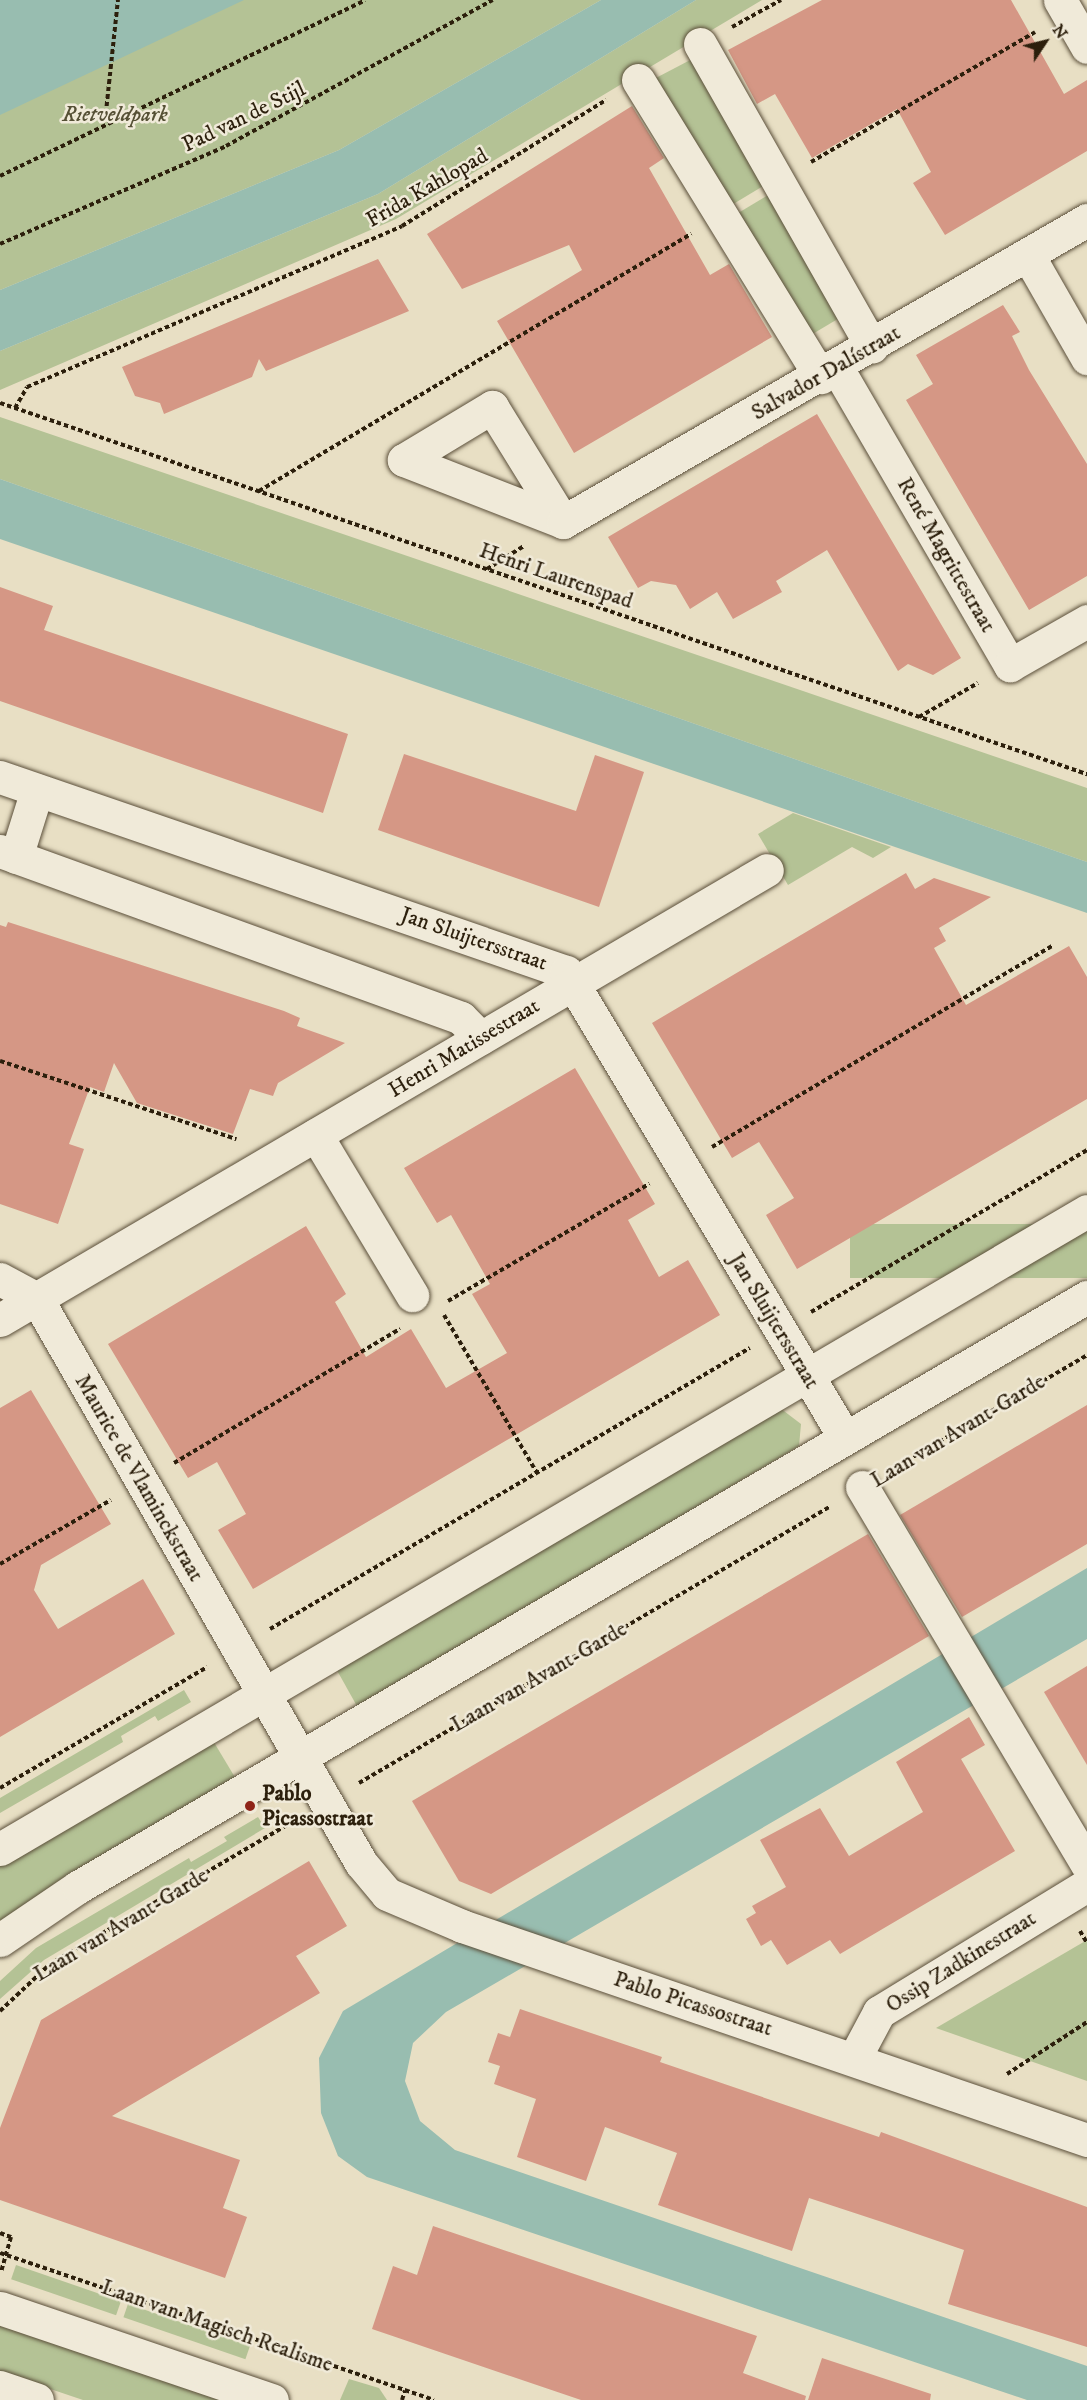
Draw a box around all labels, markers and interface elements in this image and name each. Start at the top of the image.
north arrow [1015,12,1075,72]
text: N [1048,21,1072,43]
street label: Pad van de Stijl [178,76,310,158]
park label: Rietveldpark [62,102,168,128]
street label: Frida Kahlopad [361,143,493,233]
street label: Salvador Dalístraat [747,320,905,426]
street label: René Magrittestraat [891,473,1001,637]
street label: Henri Laurenspad [476,537,636,615]
street label: Jan Sluijtersstraat [397,902,551,976]
street label: Henri Matissestraat [384,992,544,1104]
street label: Jan Sluijtersstraat [723,1248,825,1394]
street label: Laan van Avant-Garde [866,1368,1050,1494]
street label: Maurice de Vlaminckstraat [69,1370,209,1586]
street label: Laan van Avant-Garde [446,1616,632,1738]
place label: Pablo Picassostraat [262,1780,373,1832]
marker: Pablo Picassostraat [243,1799,257,1813]
street label: Laan van Avant-Garde [29,1862,213,1988]
street label: Ossip Zadkinestraat [881,1905,1041,2019]
street label: Pablo Picassostraat [610,1966,776,2042]
street label: Laan van Magisch Realisme [98,2274,336,2378]

